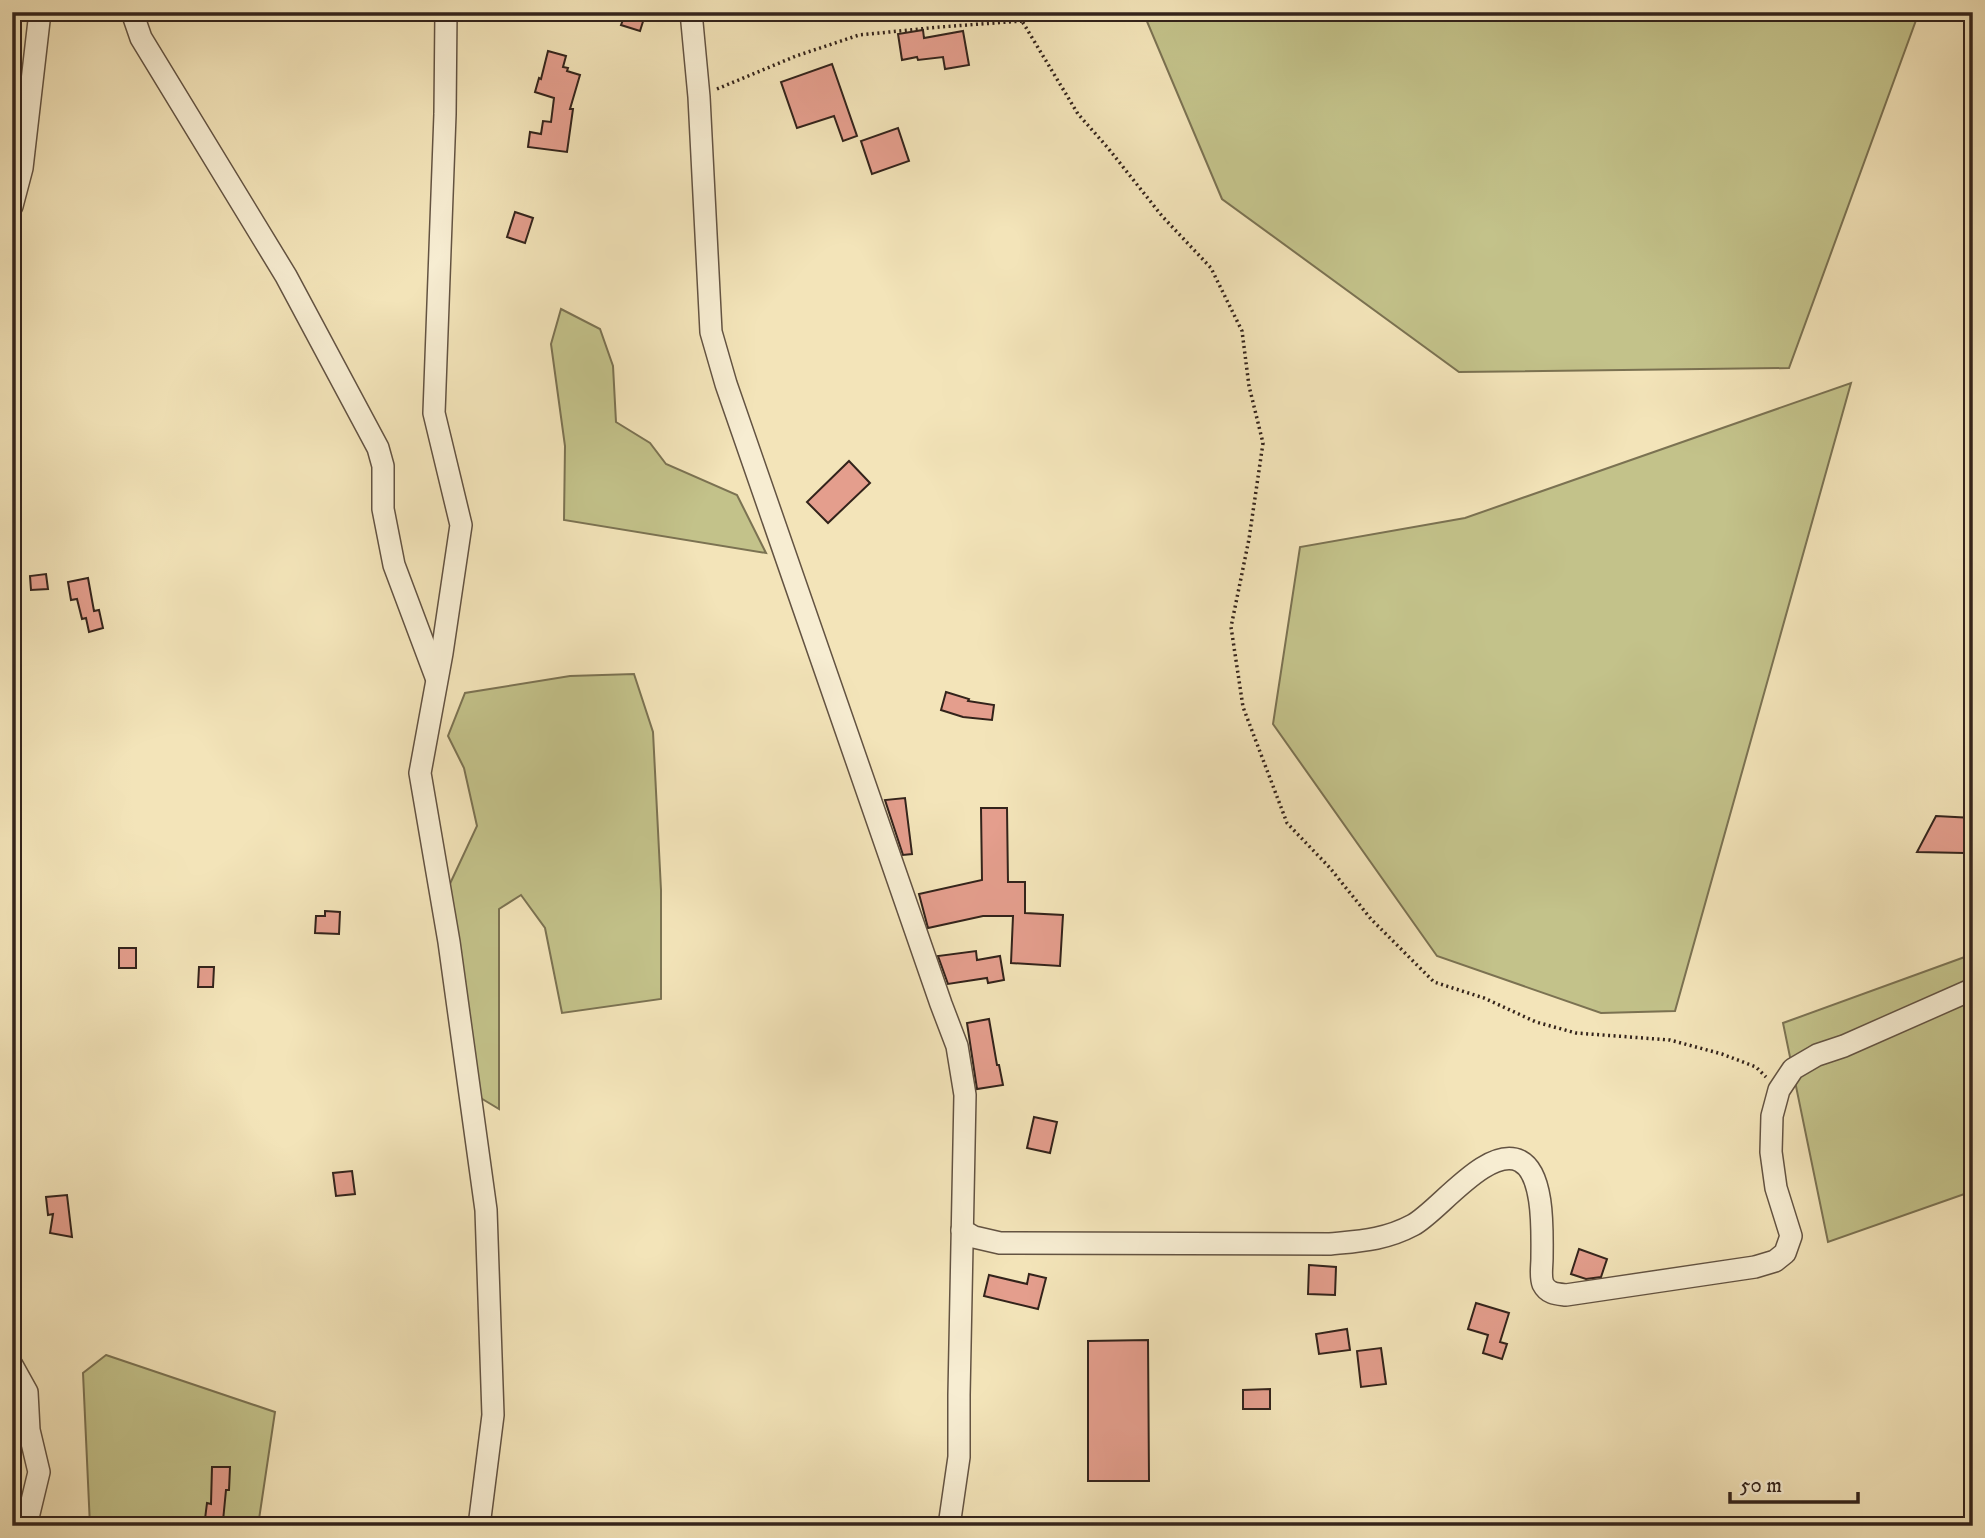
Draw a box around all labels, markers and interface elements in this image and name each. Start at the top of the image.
scale bar [1730,1461,1857,1505]
text: 50 m [1740,1473,1782,1499]

